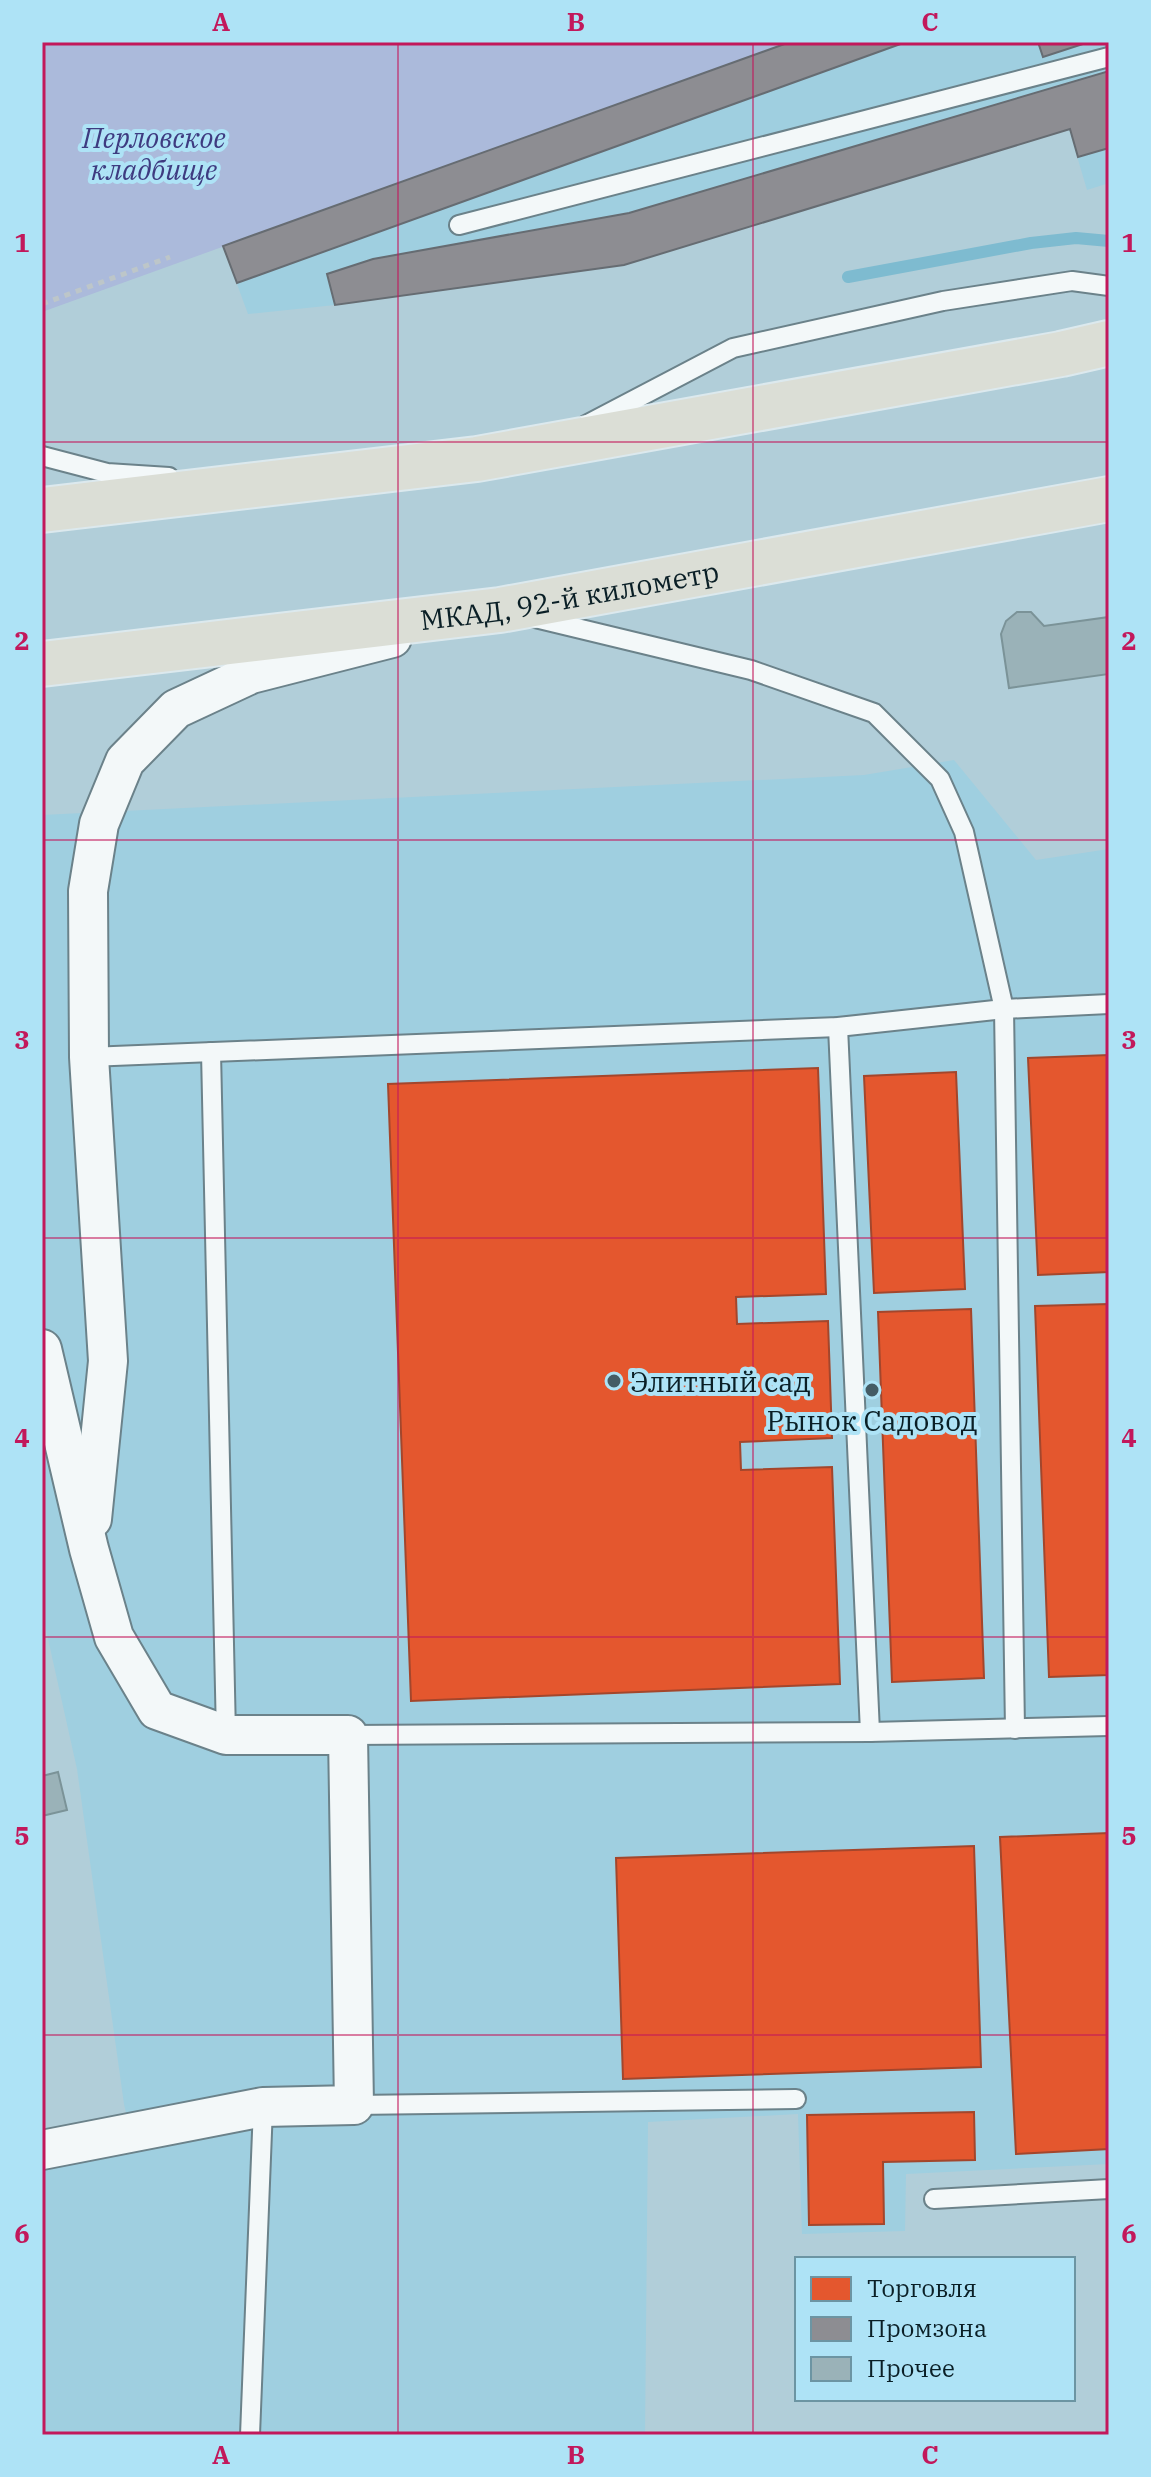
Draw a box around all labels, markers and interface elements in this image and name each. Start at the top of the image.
text: A [212,4,230,38]
text: B [567,4,585,38]
text: C [921,4,939,38]
park label: Перловское кладбище [81,119,226,188]
text: 1 [14,225,30,259]
text: 1 [1121,225,1137,259]
street label: МКАД, 92-й километр [418,552,722,638]
text: 2 [14,623,30,657]
text: 2 [1121,623,1137,657]
text: 3 [14,1022,30,1056]
text: 3 [1121,1022,1137,1056]
place label: Элитный сад [630,1363,811,1400]
marker: Элитный сад [605,1372,623,1390]
marker: Рынок Садовод [863,1381,881,1399]
place label: Рынок Садовод [766,1402,978,1439]
text: 4 [14,1420,30,1454]
text: 4 [1121,1420,1137,1454]
text: 5 [14,1818,30,1852]
text: 5 [1121,1818,1137,1852]
text: 6 [14,2216,30,2250]
text: 6 [1121,2216,1137,2250]
legend [795,2257,1075,2401]
text: Торговля [867,2272,977,2304]
text: Промзона [867,2312,987,2344]
text: Прочее [867,2352,955,2384]
text: A [212,2437,230,2471]
text: B [567,2437,585,2471]
text: C [921,2437,939,2471]

